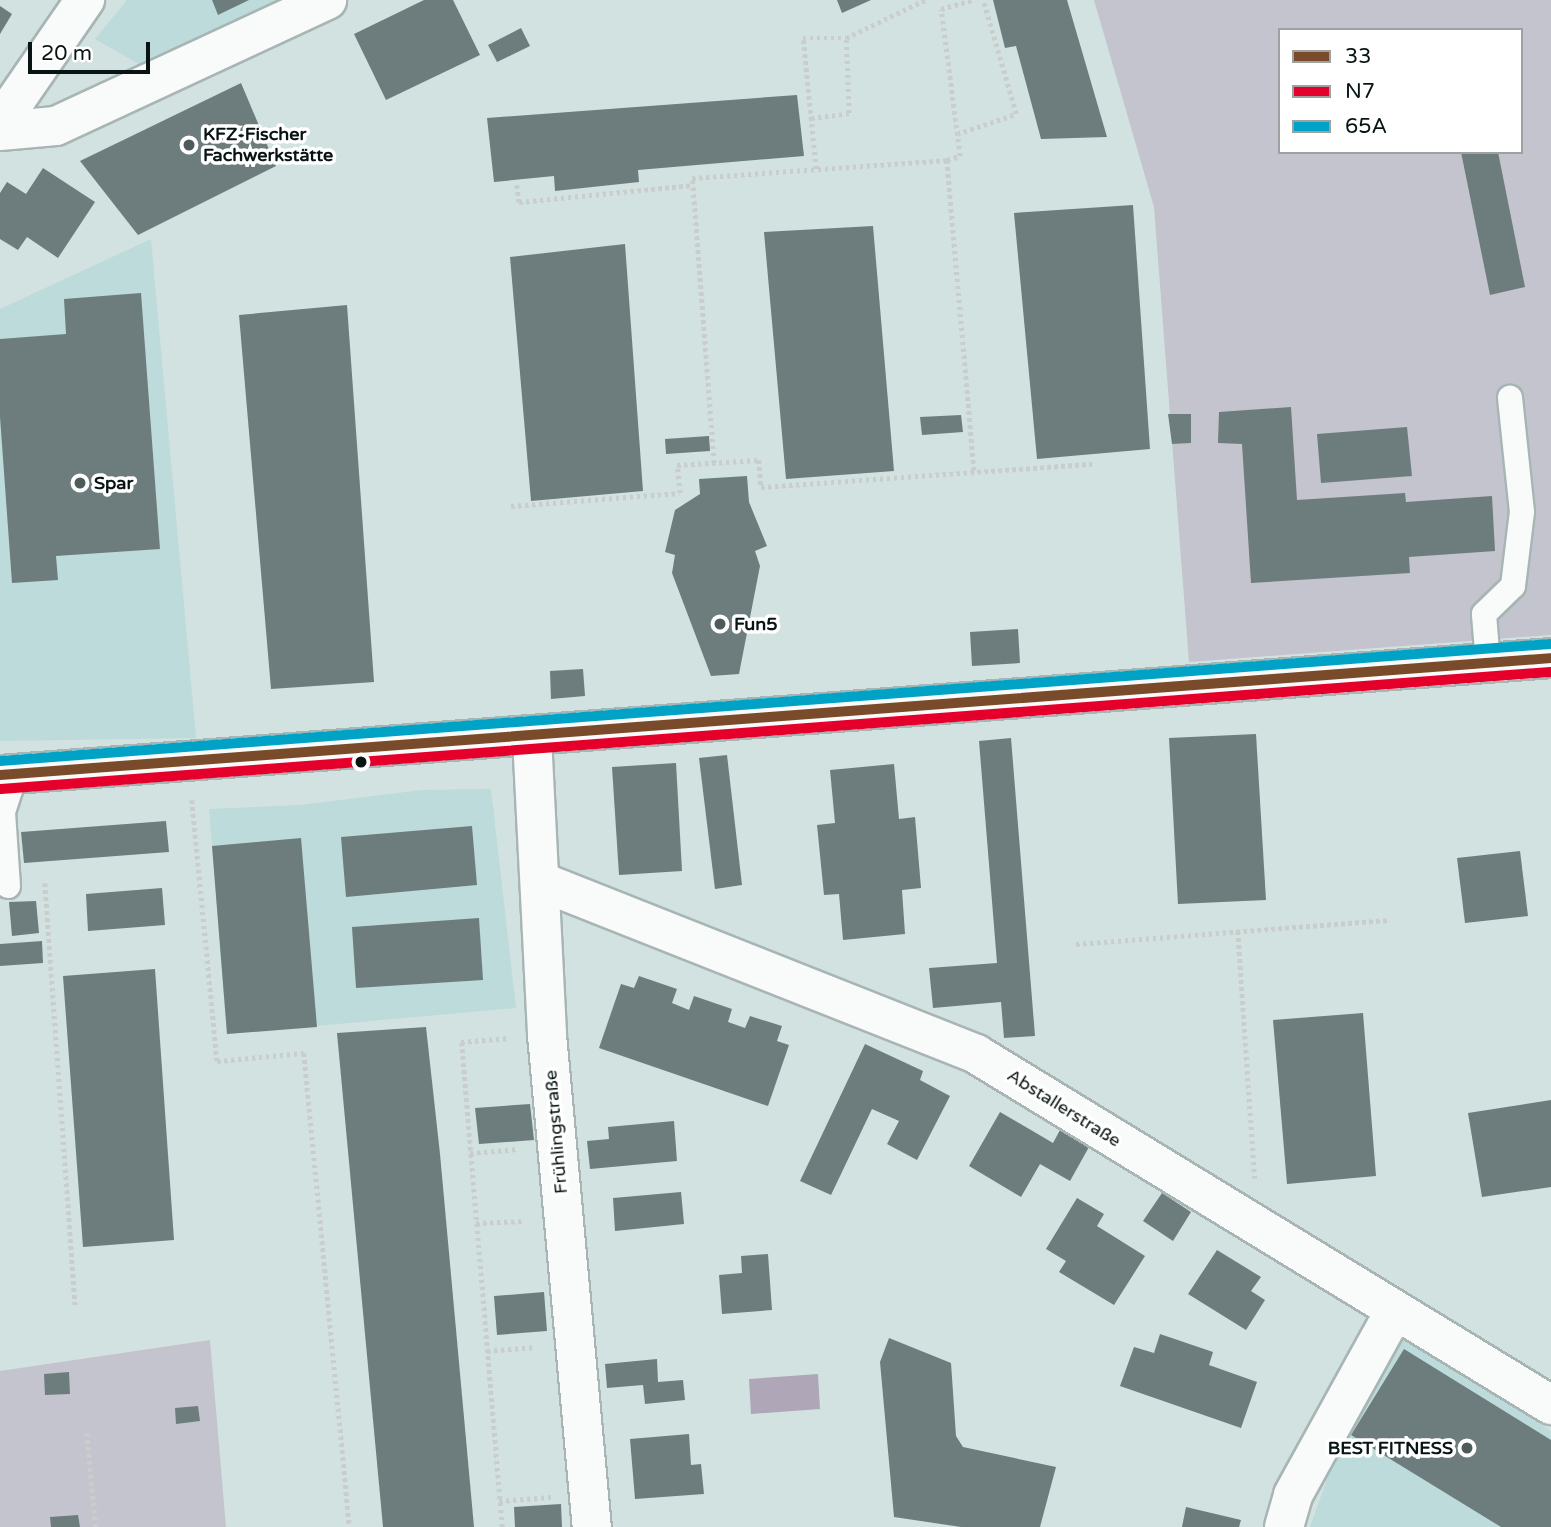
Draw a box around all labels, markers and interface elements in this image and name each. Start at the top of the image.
scale bar [32,28,154,72]
legend [1278,28,1523,154]
text: 20 m [41,41,92,66]
text: 33 [1345,44,1371,69]
text: N7 [1345,79,1375,104]
text: 65A [1345,114,1387,139]
place label: KFZ-Fischer Fachwerkstätte [203,124,333,166]
marker: KFZ-Fischer Fachwerkstätte [181,137,197,153]
place label: Spar [94,472,133,494]
marker: Spar [72,475,88,491]
place label: Fun5 [734,613,778,635]
marker: Fun5 [712,616,728,632]
unlabelled marker [354,755,368,769]
street label: Abstallerstraße [1003,1064,1125,1152]
street label: Frühlingstraße [540,1069,572,1195]
place label: BEST FITNESS [1328,1437,1453,1459]
marker: BEST FITNESS [1459,1440,1475,1456]

